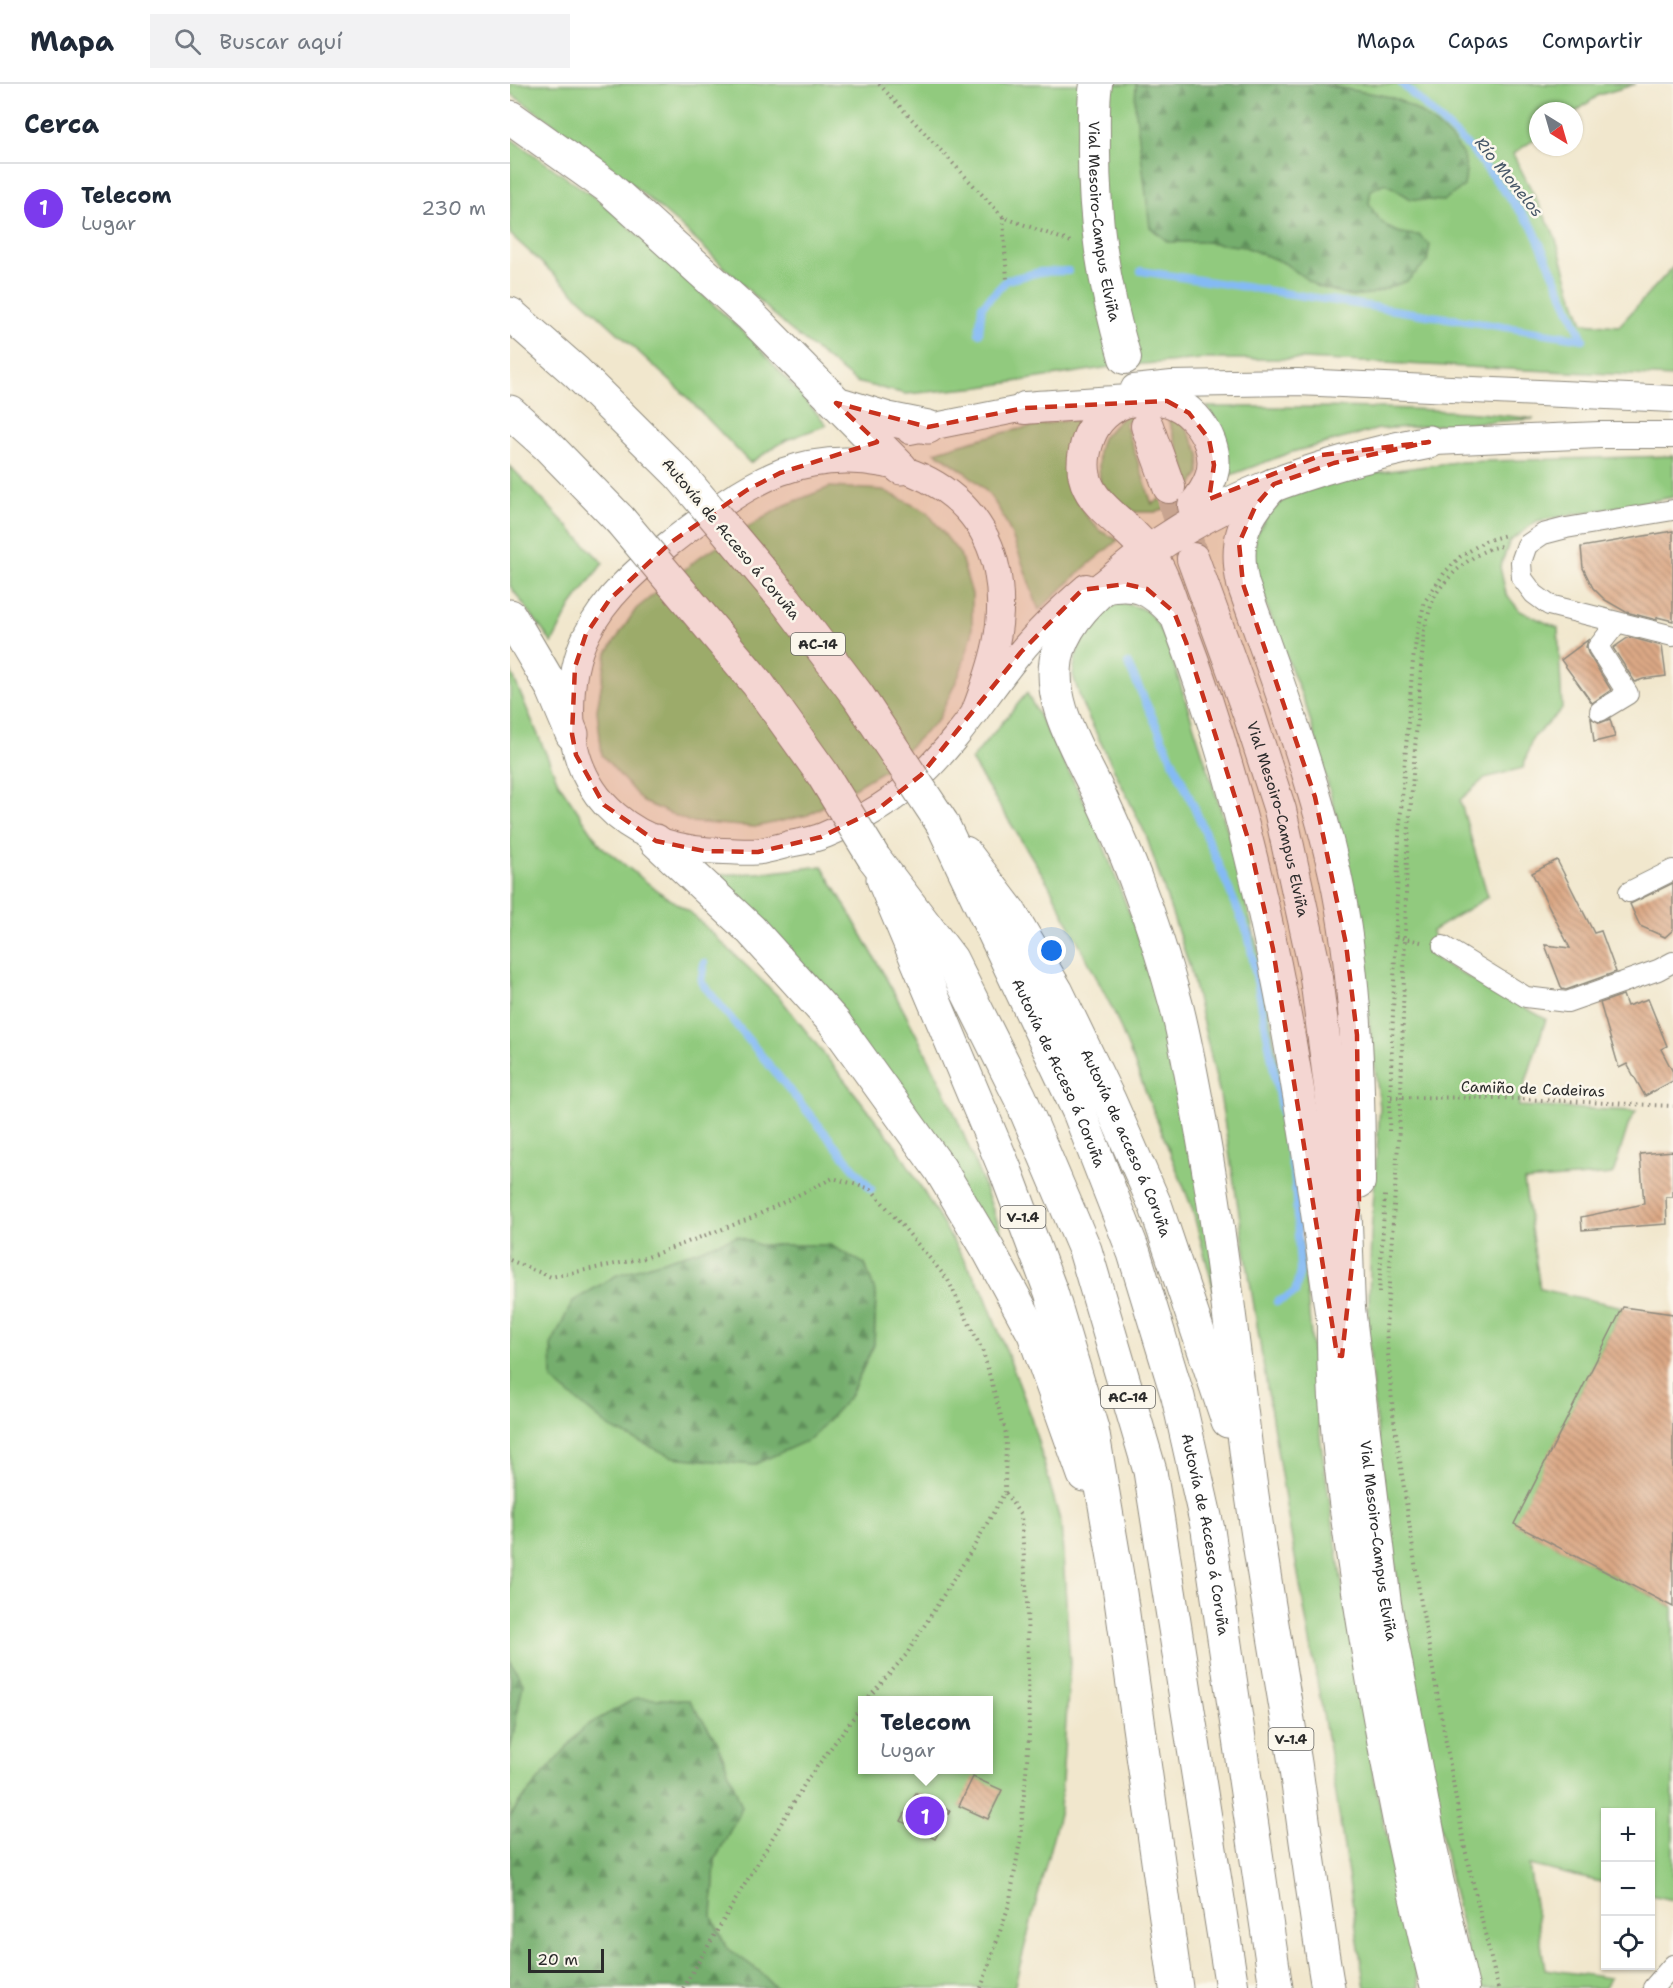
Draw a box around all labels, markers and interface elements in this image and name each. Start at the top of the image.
search box [150,14,570,68]
text: Mapa [30,22,114,60]
icon: search [171,25,204,58]
text: Buscar aquí [219,27,342,56]
text: Mapa [1357,27,1415,55]
text: Capas [1448,27,1509,55]
text: Compartir [1542,27,1643,55]
north arrow [1529,102,1583,156]
text: Cerca [24,106,99,141]
street label: Vial Mesoiro-Campus Elviña [1084,121,1125,324]
water label: Río Monelos [1470,133,1548,221]
text: Telecom [81,181,172,210]
text: 1 [39,195,48,221]
text: 230 m [421,195,486,221]
text: Lugar [81,210,137,236]
street label: Autovía de Acceso á Coruña [657,454,805,624]
road number: AC-14 [791,633,845,655]
street label: Vial Mesoiro-Campus Elviña [1242,719,1313,920]
your location [1037,936,1066,965]
street label: Autovía de Acceso á Coruña [1007,975,1110,1171]
street label: Autovía de acceso á Coruña [1076,1046,1176,1240]
street label: Camiño de Cadeiras [1461,1076,1605,1102]
road number: V-1.4 [1000,1206,1046,1228]
road number: AC-14 [1101,1386,1155,1408]
street label: Autovía de Acceso á Coruña [1177,1432,1234,1637]
street label: Vial Mesoiro-Campus Elviña [1355,1439,1402,1643]
popup [858,1696,993,1774]
text: Telecom [880,1708,971,1737]
road number: V-1.4 [1268,1728,1314,1750]
text: Lugar [880,1737,936,1763]
pin: 1 [906,1794,944,1838]
map controls [1601,1808,1655,1970]
button: + [1601,1808,1655,1862]
button: − [1601,1862,1655,1916]
button: locate [1601,1916,1655,1970]
scale bar [528,1946,604,1974]
text: 20 m [537,1949,578,1970]

